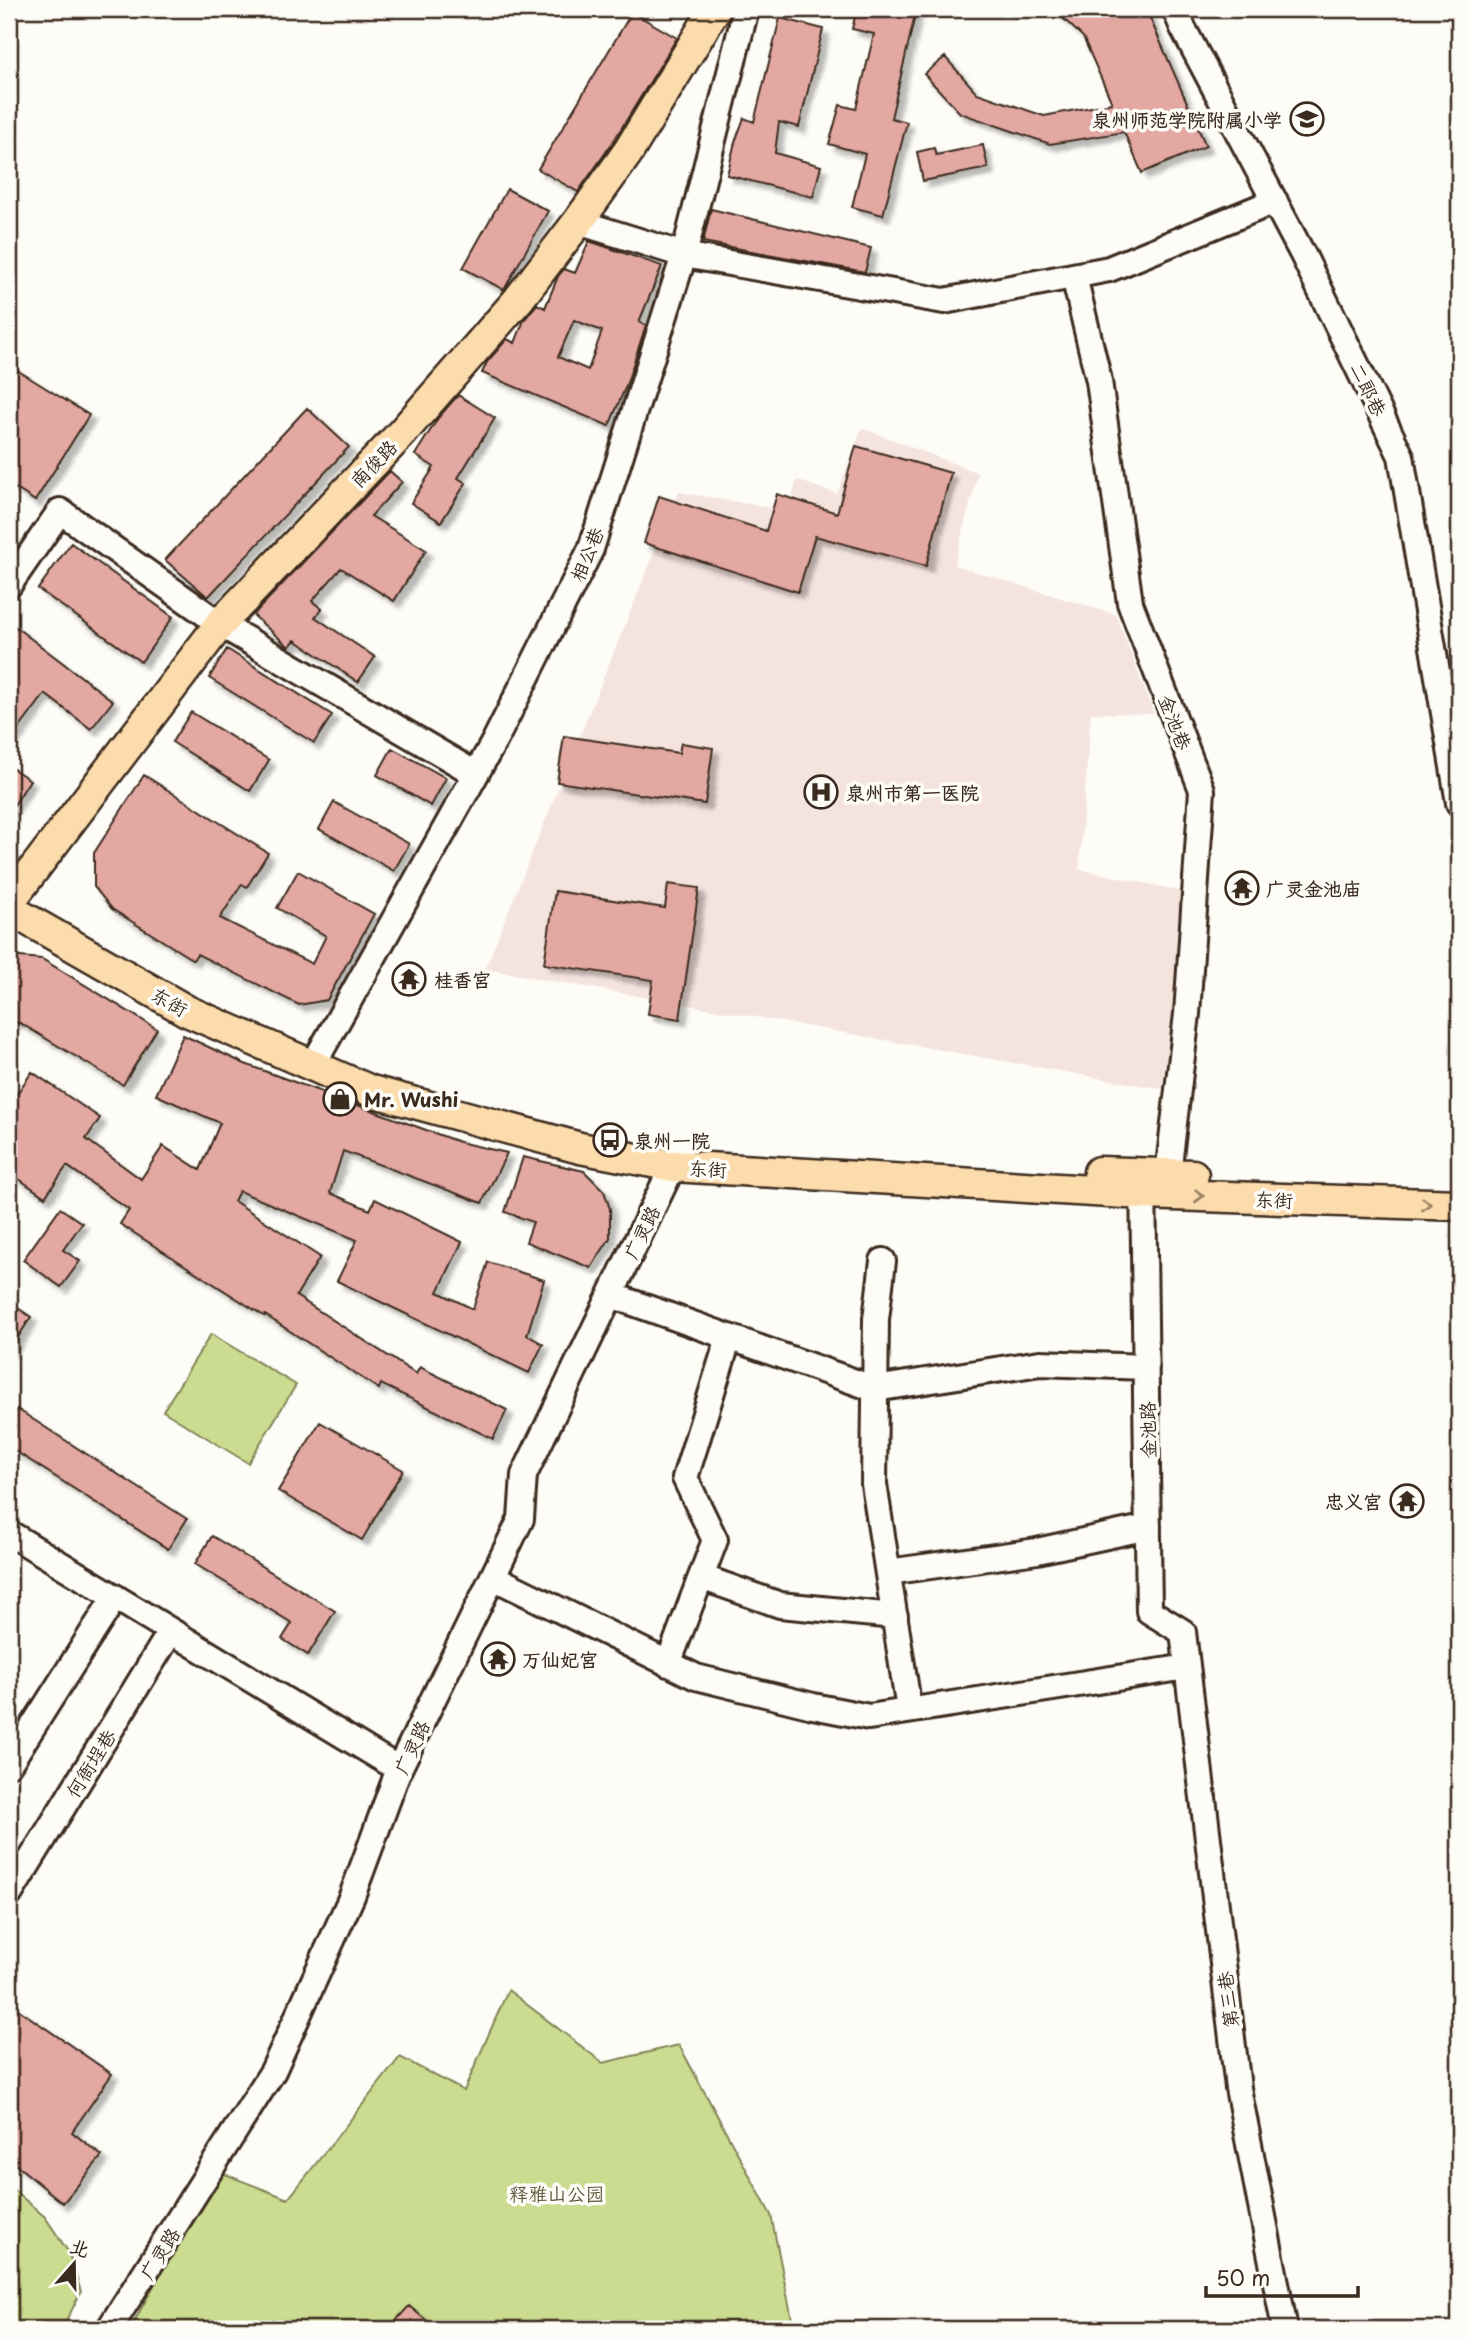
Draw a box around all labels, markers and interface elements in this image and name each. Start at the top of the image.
school or university icon: 泉州师范学院附属小学 [1288,100,1326,138]
place label: 泉州师范学院附属小学 [1092,105,1282,133]
street label: 二郎巷 [1344,357,1394,421]
street label: 南俊路 [343,433,403,493]
street label: 相公巷 [562,522,610,586]
street label: 金池巷 [1153,690,1199,754]
hospital icon: 泉州市第一医院 [802,773,840,811]
place label: 泉州市第一医院 [846,778,979,806]
temple icon: 广灵金池庙 [1223,869,1261,907]
place label: 广灵金池庙 [1266,874,1361,902]
temple icon: 桂香宫 [390,960,428,998]
place label: 桂香宫 [434,965,491,993]
street label: 东街 [147,980,193,1022]
shop icon: Mr. Wushi [321,1080,359,1118]
place label: Mr. Wushi [364,1085,459,1113]
bus stop icon: 泉州一院 [591,1121,629,1159]
place label: 泉州一院 [634,1126,710,1154]
street label: 东街 [688,1153,728,1183]
street label: 东街 [1255,1184,1293,1214]
one-way arrow [1194,1189,1205,1204]
one-way arrow [1421,1197,1432,1212]
street label: 广灵路 [616,1200,666,1264]
street label: 金池路 [1133,1401,1161,1459]
temple icon: 忠义宫 [1388,1482,1426,1520]
place label: 忠义宫 [1325,1487,1382,1515]
temple icon: 万仙妃宫 [479,1640,517,1678]
place label: 万仙妃宫 [522,1645,598,1673]
street label: 广灵路 [386,1715,436,1779]
street label: 何衙埕巷 [58,1723,122,1803]
street label: 第三巷 [1210,1970,1244,2030]
park label: 释雅山公园 [509,2179,605,2207]
street label: 广灵路 [132,2221,186,2285]
north arrow [38,2230,108,2300]
text: 北 [66,2231,94,2263]
scale bar [1206,2254,1358,2298]
text: 50 m [1216,2261,1270,2293]

